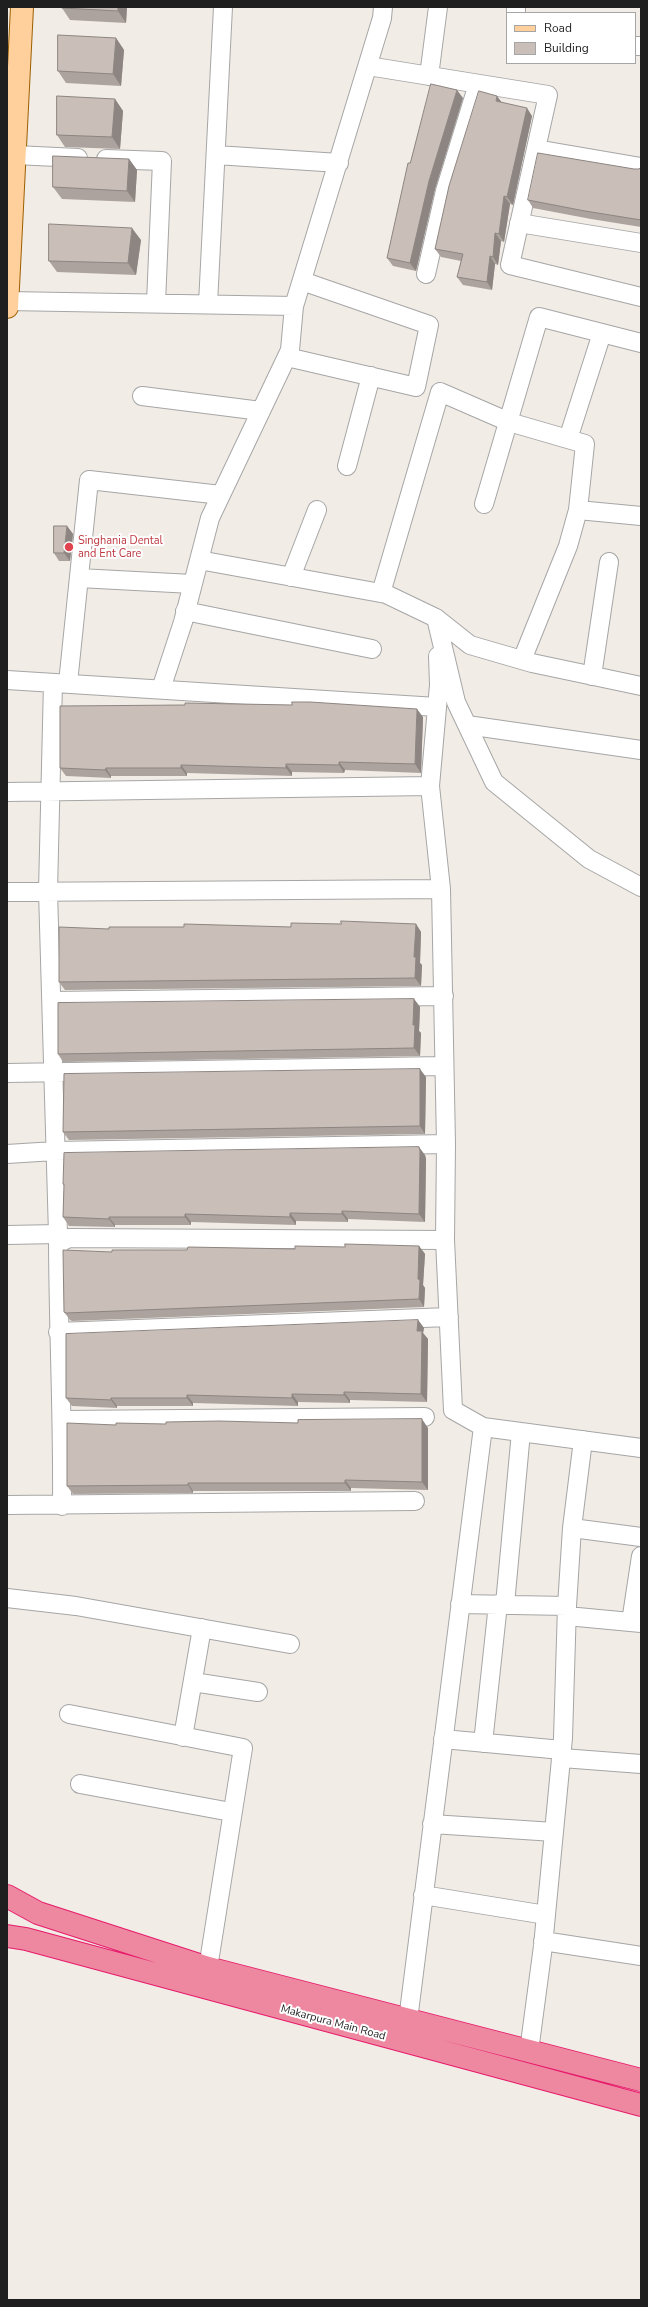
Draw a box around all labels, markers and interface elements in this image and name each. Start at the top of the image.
legend [506,12,636,64]
text: Road [544,20,572,36]
text: Building [544,40,589,56]
place label: Singhania Dental and Ent Care [78,534,163,560]
marker: Singhania Dental and Ent Care [63,541,75,553]
street label: Makarpura Main Road [279,2003,387,2043]

